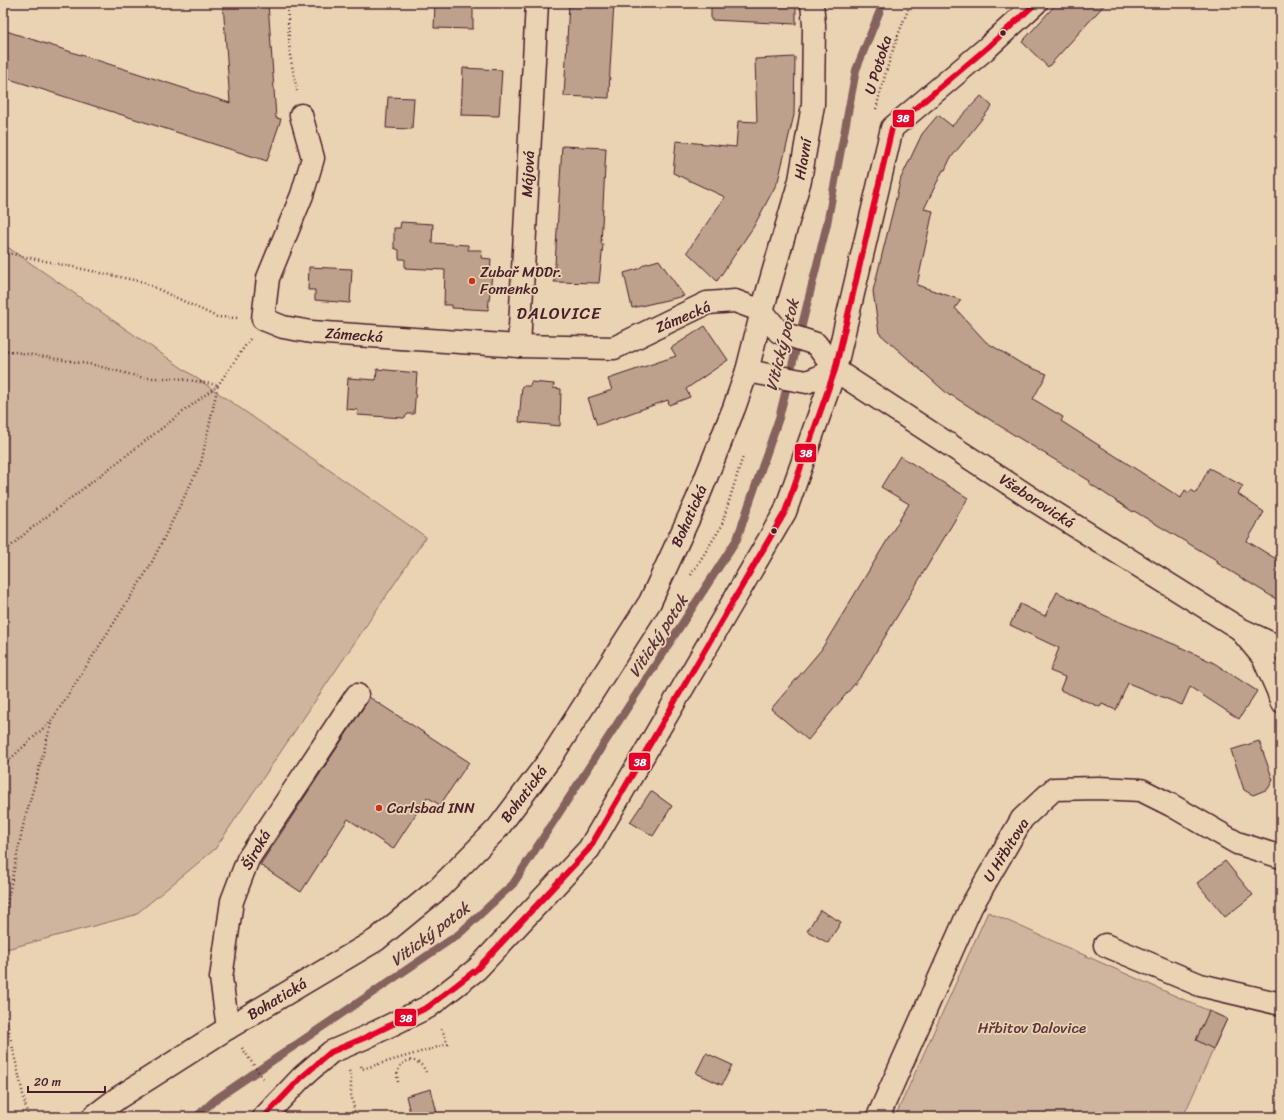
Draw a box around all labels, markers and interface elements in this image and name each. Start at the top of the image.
unlabelled marker [998,28,1008,38]
street label: U Potoka [857,32,899,98]
line badge: 38 [892,109,915,128]
text: 38 [896,109,910,128]
street label: Hlavní [787,134,820,182]
street label: Májová [514,150,542,198]
place label: Zubař MDDr. Fomenko [480,259,562,302]
marker: Zubař MDDr. Fomenko [467,276,477,286]
street label: Zámecká [651,294,715,340]
water label: Vitický potok [757,294,808,394]
district label: DALOVICE [516,298,602,328]
street label: Zámecká [324,320,384,350]
line badge: 38 [794,443,817,463]
text: 38 [799,444,813,463]
street label: Všeborovická [994,467,1080,536]
street label: Bohatická [664,480,715,552]
unlabelled marker [769,526,779,536]
water label: Vitický potok [620,587,697,683]
line badge: 38 [628,752,651,771]
text: 38 [633,753,647,772]
street label: Bohatická [494,759,555,828]
place label: Carlsbad INN [387,795,475,821]
marker: Carlsbad INN [374,803,384,813]
street label: U Hřbitova [976,812,1036,887]
street label: Široká [234,825,278,875]
water label: Vitický potok [384,893,478,974]
street label: Bohatická [242,971,312,1027]
line badge: 38 [394,1008,417,1027]
text: 38 [399,1009,413,1028]
park label: Hřbitov Dalovice [978,1015,1086,1041]
scale bar [28,1068,105,1094]
text: 20 m [34,1071,61,1093]

